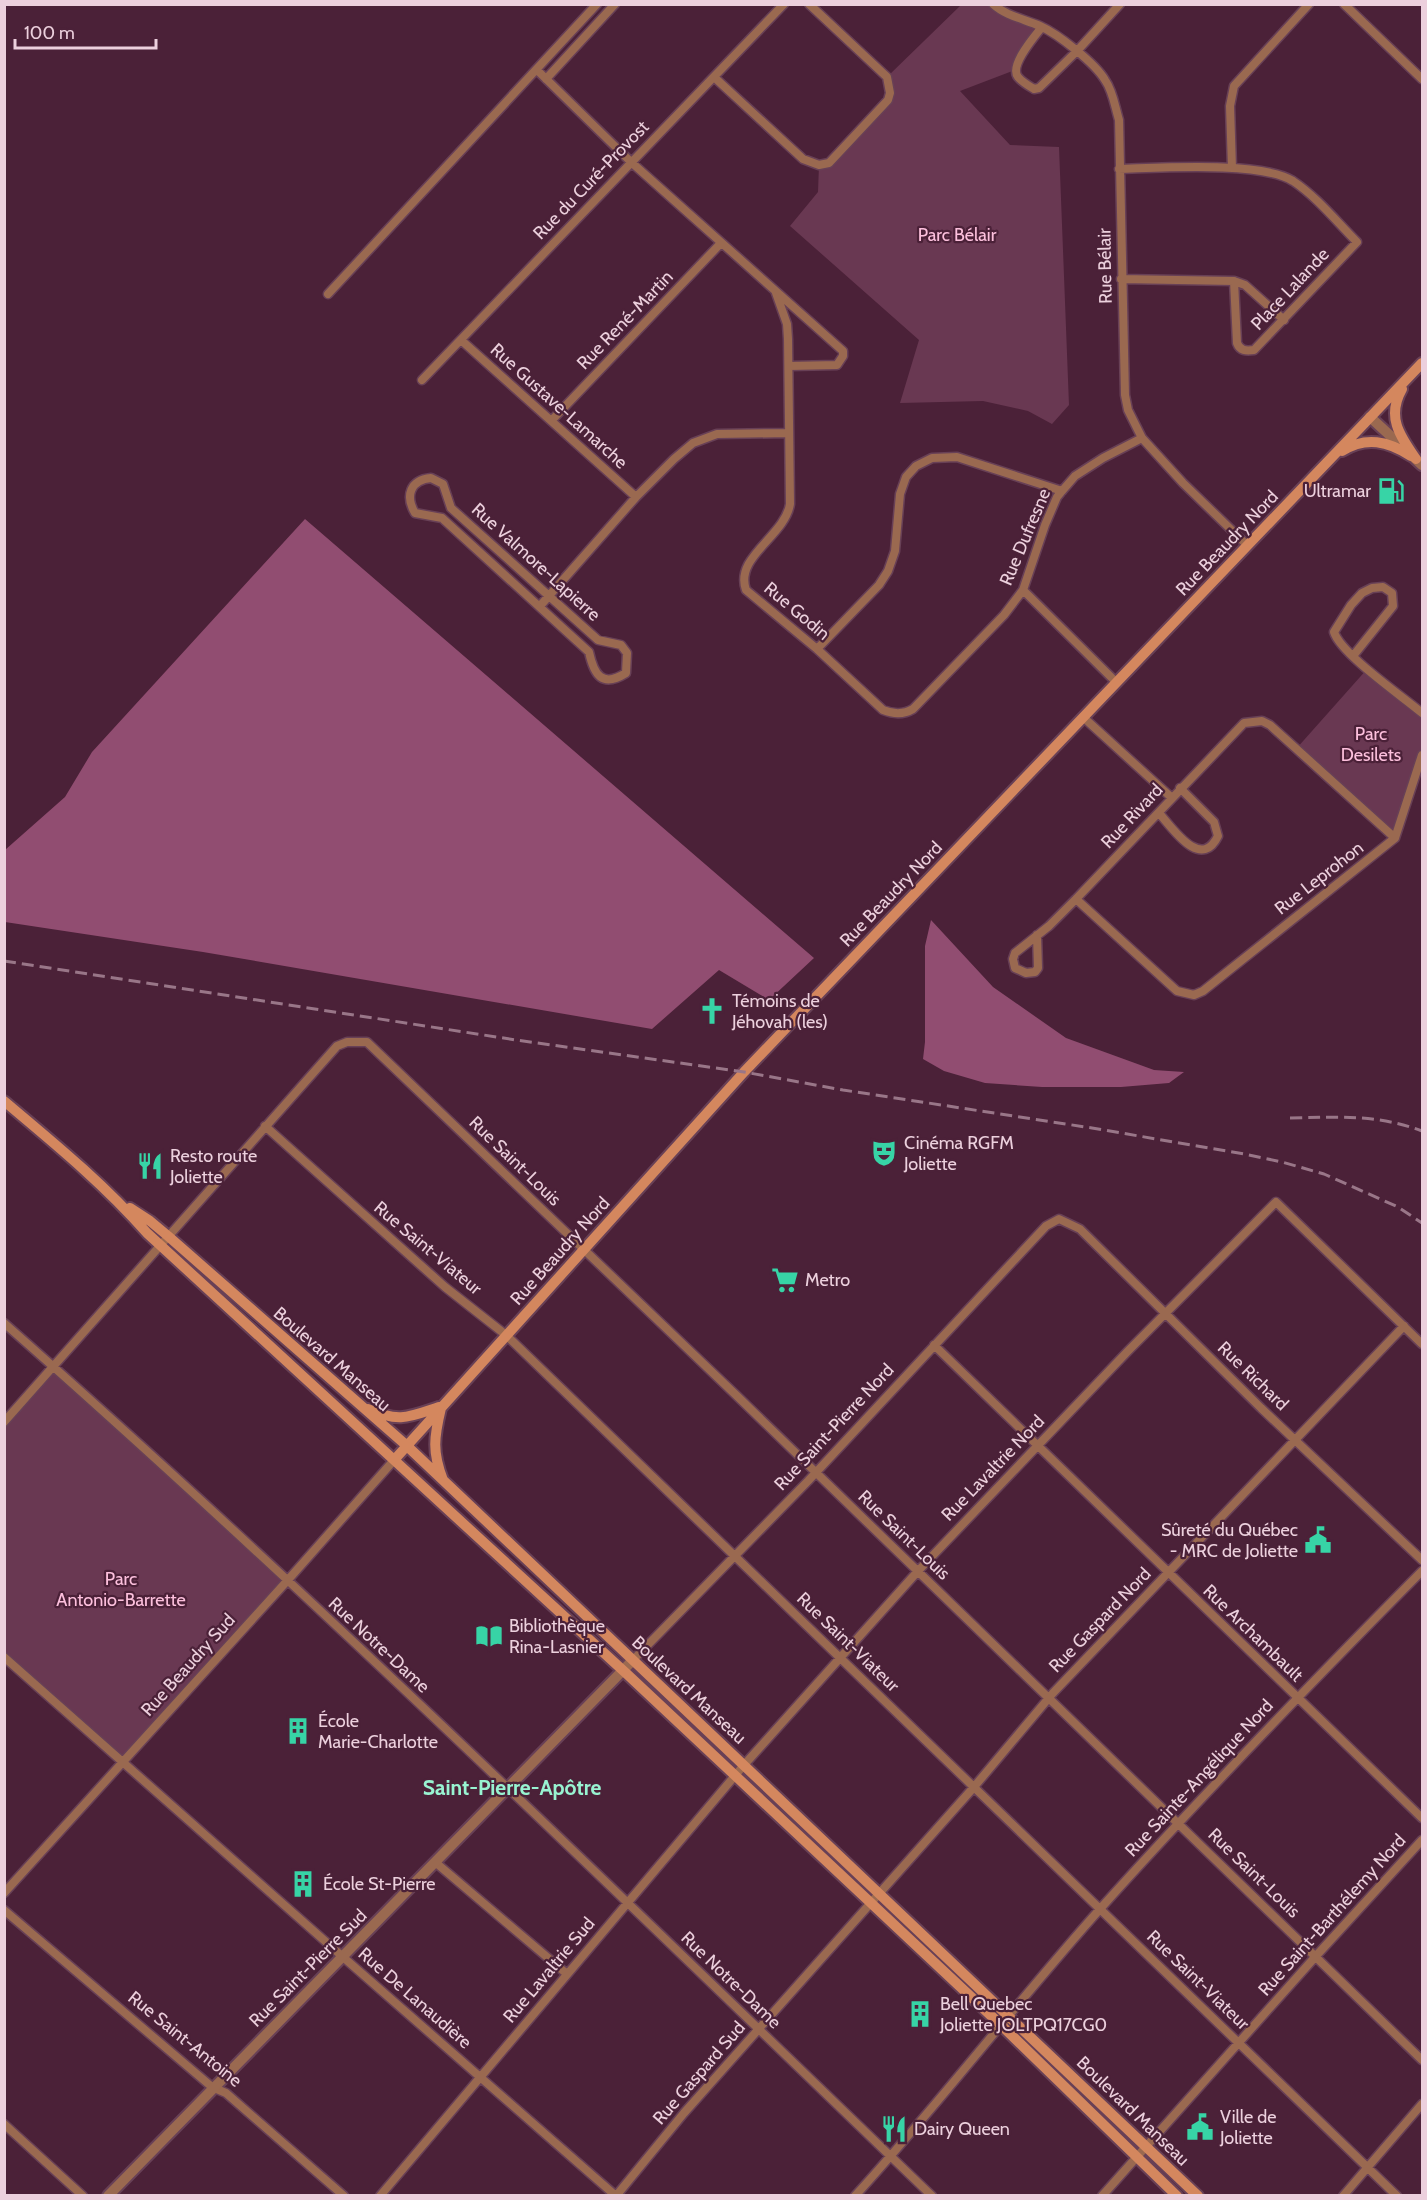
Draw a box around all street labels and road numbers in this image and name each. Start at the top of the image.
street label: Rue du Curé-Provost [529,116,653,244]
street label: Rue Bélair [1093,228,1117,304]
street label: Place Lalande [1246,243,1334,335]
street label: Rue René-Martin [572,266,678,374]
street label: Rue Gustave-Lamarche [486,339,632,473]
street label: Rue Dufresne [995,485,1055,589]
street label: Rue Beaudry Nord [1171,486,1283,600]
street label: Rue Valmore-Lapierre [467,498,605,626]
street label: Rue Godin [760,577,834,645]
street label: Rue Rivard [1096,779,1168,853]
street label: Rue Beaudry Nord [835,837,947,951]
street label: Rue Leprohon [1270,837,1368,919]
street label: Rue Saint-Louis [464,1112,566,1210]
street label: Rue Beaudry Nord [506,1192,614,1310]
street label: Rue Saint-Viateur [370,1197,487,1300]
street label: Boulevard Manseau [269,1302,395,1416]
street label: Rue Richard [1213,1337,1293,1415]
street label: Rue Saint-Pierre Nord [770,1359,898,1495]
street label: Rue Lavaltrie Nord [937,1410,1049,1526]
street label: Rue Saint-Louis [853,1486,955,1584]
street label: Rue Gaspard Nord [1044,1563,1156,1677]
street label: Rue Archambault [1198,1580,1308,1686]
street label: Rue Saint-Viateur [792,1588,904,1697]
street label: Rue Notre-Dame [324,1592,434,1698]
street label: Rue Beaudry Sud [136,1609,240,1721]
street label: Boulevard Manseau [627,1631,751,1749]
street label: Rue Sainte-Angélique Nord [1120,1695,1278,1861]
street label: Rue Saint-Louis [1203,1824,1305,1922]
street label: Rue Saint-Barthélemy Nord [1254,1830,1410,2000]
street label: Rue Saint-Pierre Sud [245,1905,371,2031]
street label: Rue Lavaltrie Sud [499,1913,599,2027]
street label: Rue Saint-Viateur [1142,1926,1254,2035]
street label: Rue Notre-Dame [676,1927,786,2033]
street label: Rue De Lanaudière [354,1943,476,2053]
street label: Rue Saint-Antoine [124,1986,246,2092]
street label: Rue Gaspard Sud [648,2017,750,2129]
street label: Boulevard Manseau [1072,2052,1194,2170]

